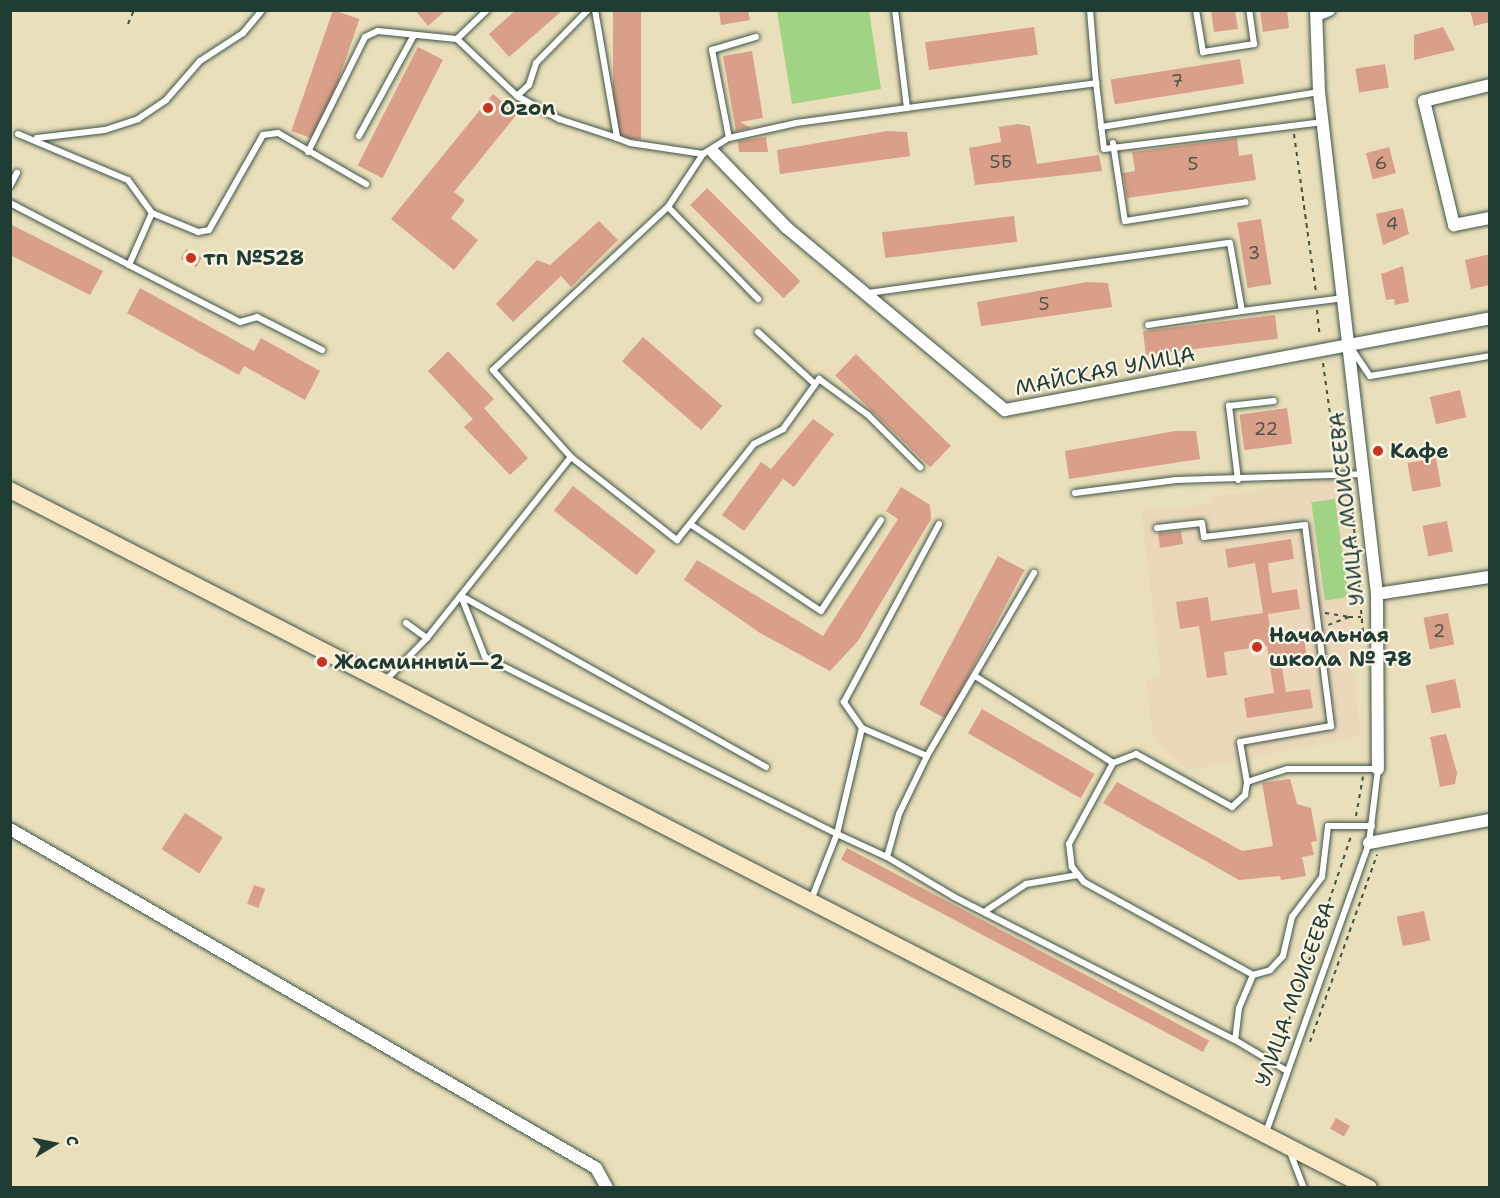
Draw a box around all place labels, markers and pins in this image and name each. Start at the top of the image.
place label: Ozon [500,95,555,121]
marker: Ozon [481,101,495,115]
place label: тп №528 [203,245,304,271]
marker: тп №528 [184,251,198,265]
place label: Кафе [1390,438,1449,464]
marker: Кафе [1371,444,1385,458]
place label: Начальная школа № 78 [1269,622,1412,672]
marker: Начальная школа № 78 [1250,640,1264,654]
place label: Жасминный—2 [334,649,504,675]
marker: Жасминный—2 [315,655,329,669]

